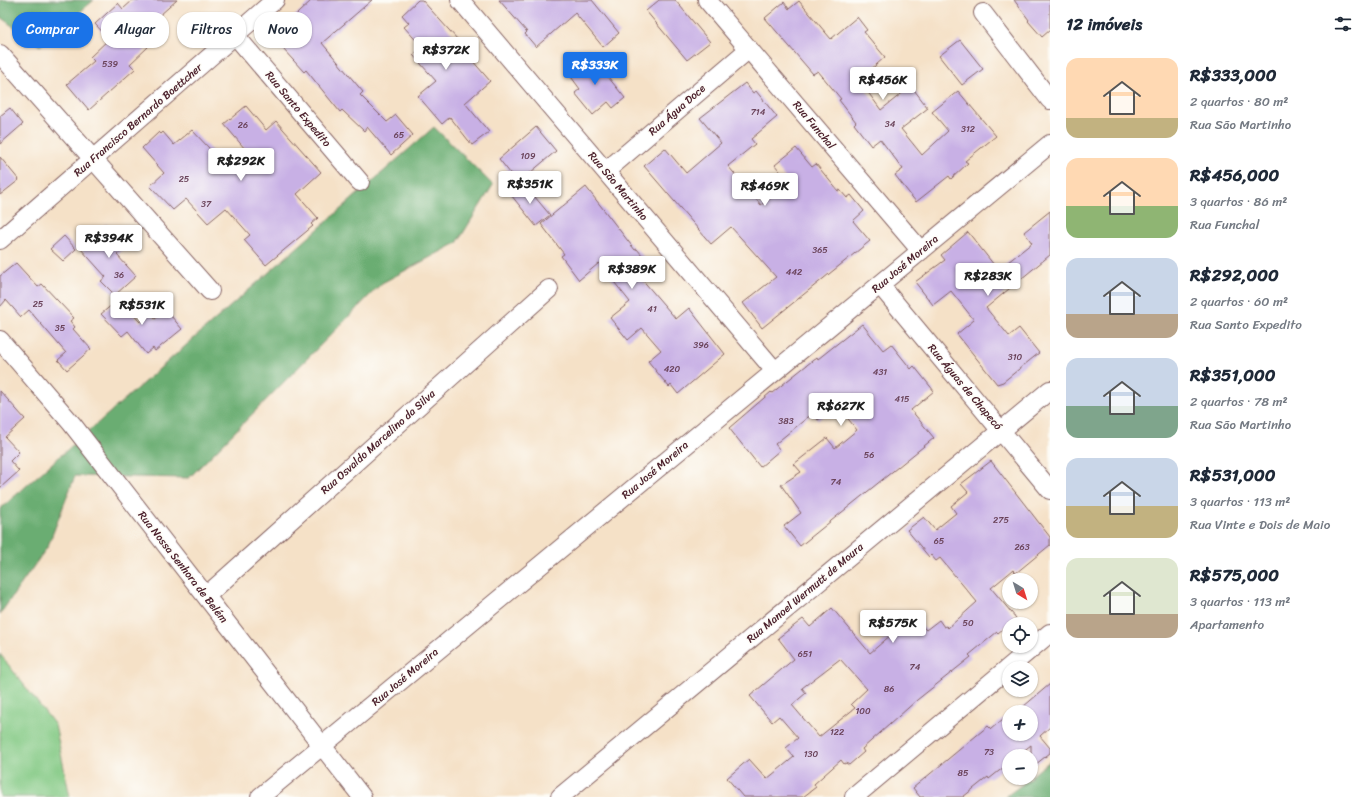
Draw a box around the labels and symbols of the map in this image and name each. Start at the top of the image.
pin: R$372K [413,37,479,71]
pin: R$333K [562,52,628,86]
house number: 539 [102,56,118,72]
street label: Rua Francisco Bernardo Boettcher [69,58,207,182]
street label: Rua Santo Expedito [260,67,336,152]
pin: R$456K [850,67,916,101]
street label: Rua Água Doce [644,79,711,140]
street label: Rua Funchal [788,96,841,154]
house number: 714 [751,104,766,120]
house number: 34 [885,116,896,132]
house number: 26 [238,117,248,133]
house number: 312 [961,121,975,137]
house number: 65 [394,127,405,143]
street label: Rua São Martinho [583,147,653,225]
pin: R$292K [208,148,274,182]
house number: 109 [520,148,536,164]
house number: 25 [179,171,190,187]
pin: R$351K [497,171,563,205]
pin: R$469K [732,173,798,207]
house number: 37 [201,196,212,212]
pin: R$394K [76,225,142,259]
street label: Rua José Moreira [867,230,943,298]
house number: 365 [812,242,828,258]
pin: R$389K [599,256,665,290]
pin: R$283K [955,263,1021,297]
house number: 442 [786,264,802,280]
house number: 36 [114,267,124,283]
pin: R$531K [109,292,175,326]
house number: 25 [33,296,44,312]
house number: 41 [647,301,657,317]
house number: 35 [55,320,66,336]
house number: 396 [693,337,709,353]
street label: Rua Águas de Chapecó [923,339,1007,435]
house number: 310 [1008,349,1023,365]
house number: 420 [664,361,681,377]
house number: 431 [873,364,887,380]
street label: Rua Osvaldo Marcelino da Silva [316,385,440,499]
house number: 415 [895,391,910,407]
pin: R$627K [808,393,874,427]
house number: 383 [778,413,794,429]
street label: Rua José Moreira [617,436,693,504]
house number: 56 [864,447,874,463]
house number: 74 [831,474,842,490]
street label: Rua Nossa Senhora de Belém [133,507,233,628]
house number: 275 [993,512,1009,528]
house number: 65 [934,533,945,549]
street label: Rua Manoel Wermutt de Moura [742,538,868,648]
house number: 263 [1014,539,1030,555]
north arrow [1002,573,1038,609]
pin: R$575K [860,610,926,644]
house number: 50 [962,615,974,631]
street label: Rua José Moreira [367,643,443,711]
house number: 651 [798,646,812,662]
house number: 74 [910,659,921,675]
house number: 86 [884,681,894,697]
house number: 100 [855,703,871,719]
house number: 122 [830,724,844,740]
house number: 73 [984,744,994,760]
house number: 130 [804,746,819,762]
house number: 85 [958,765,969,781]

